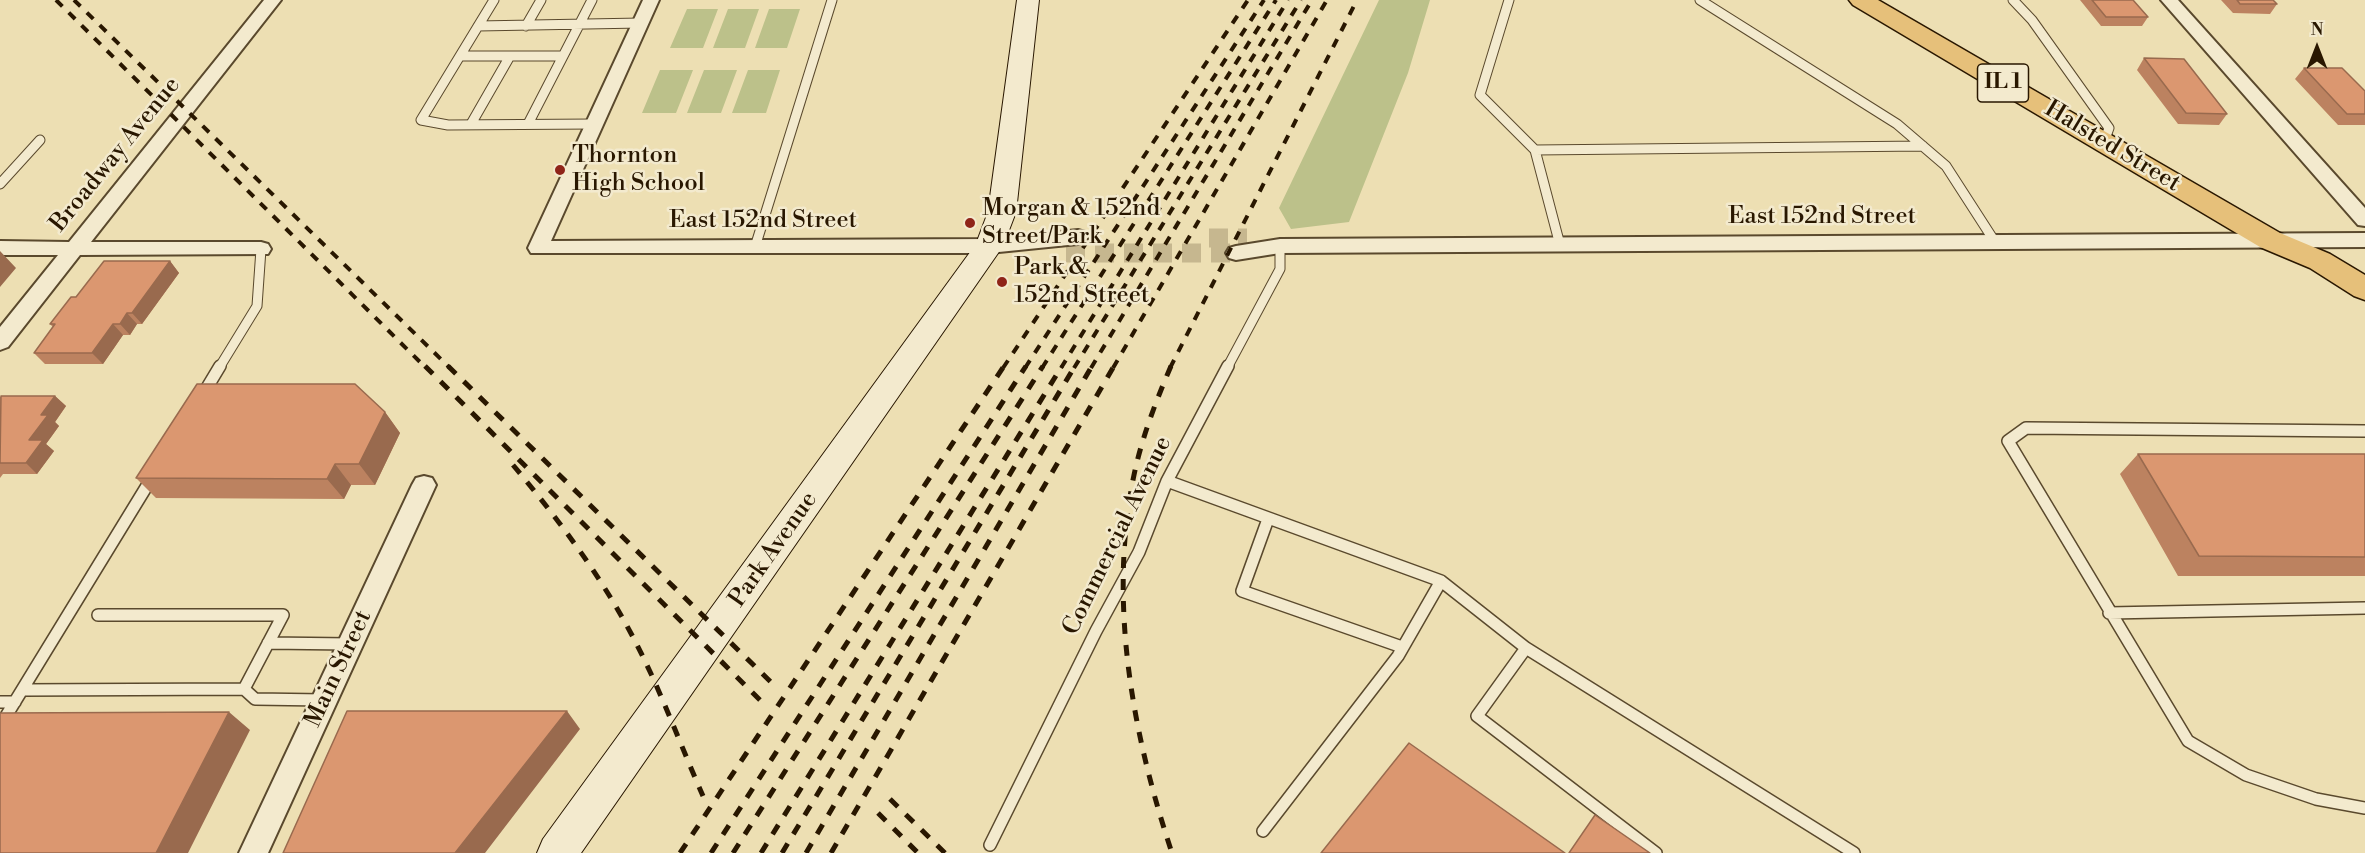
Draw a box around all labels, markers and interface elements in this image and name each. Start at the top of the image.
north arrow [2287,18,2347,78]
text: N [2311,20,2323,40]
road number: IL 1 [1978,64,2028,102]
street label: Broadway Avenue [45,72,187,238]
street label: Halsted Street [2039,95,2185,199]
place label: Thornton High School [572,142,705,198]
marker: Thornton High School [553,163,567,177]
place label: Morgan & 152nd Street/Park [982,195,1160,251]
street label: East 152nd Street [1728,203,1916,231]
street label: East 152nd Street [669,207,857,235]
marker: Morgan & 152nd Street/Park [963,216,977,230]
place label: Park & 152nd Street [1014,254,1149,310]
marker: Park & 152nd Street [995,275,1009,289]
street label: Commercial Avenue [1057,432,1179,640]
street label: Park Avenue [724,487,824,613]
street label: Main Street [299,606,379,732]

